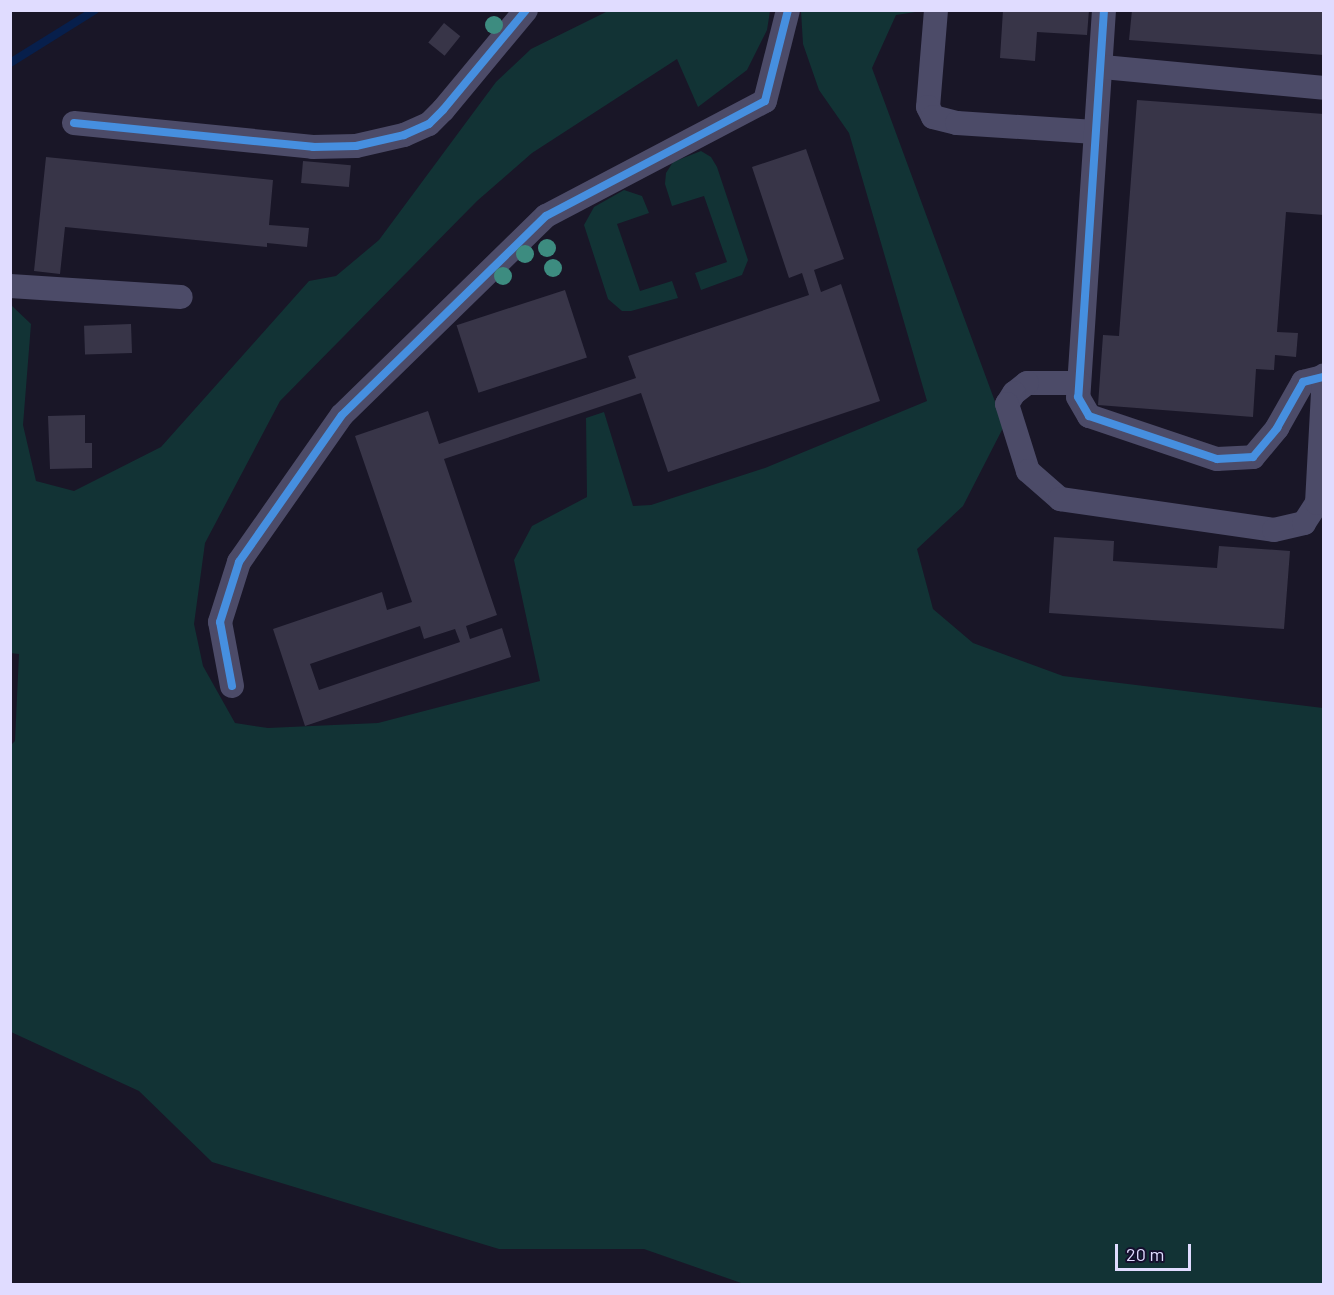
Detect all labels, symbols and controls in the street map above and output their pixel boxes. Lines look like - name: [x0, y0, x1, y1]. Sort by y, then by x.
- scale bar: [1118, 1232, 1194, 1270]
- text: 20 m: [1126, 1243, 1164, 1265]

